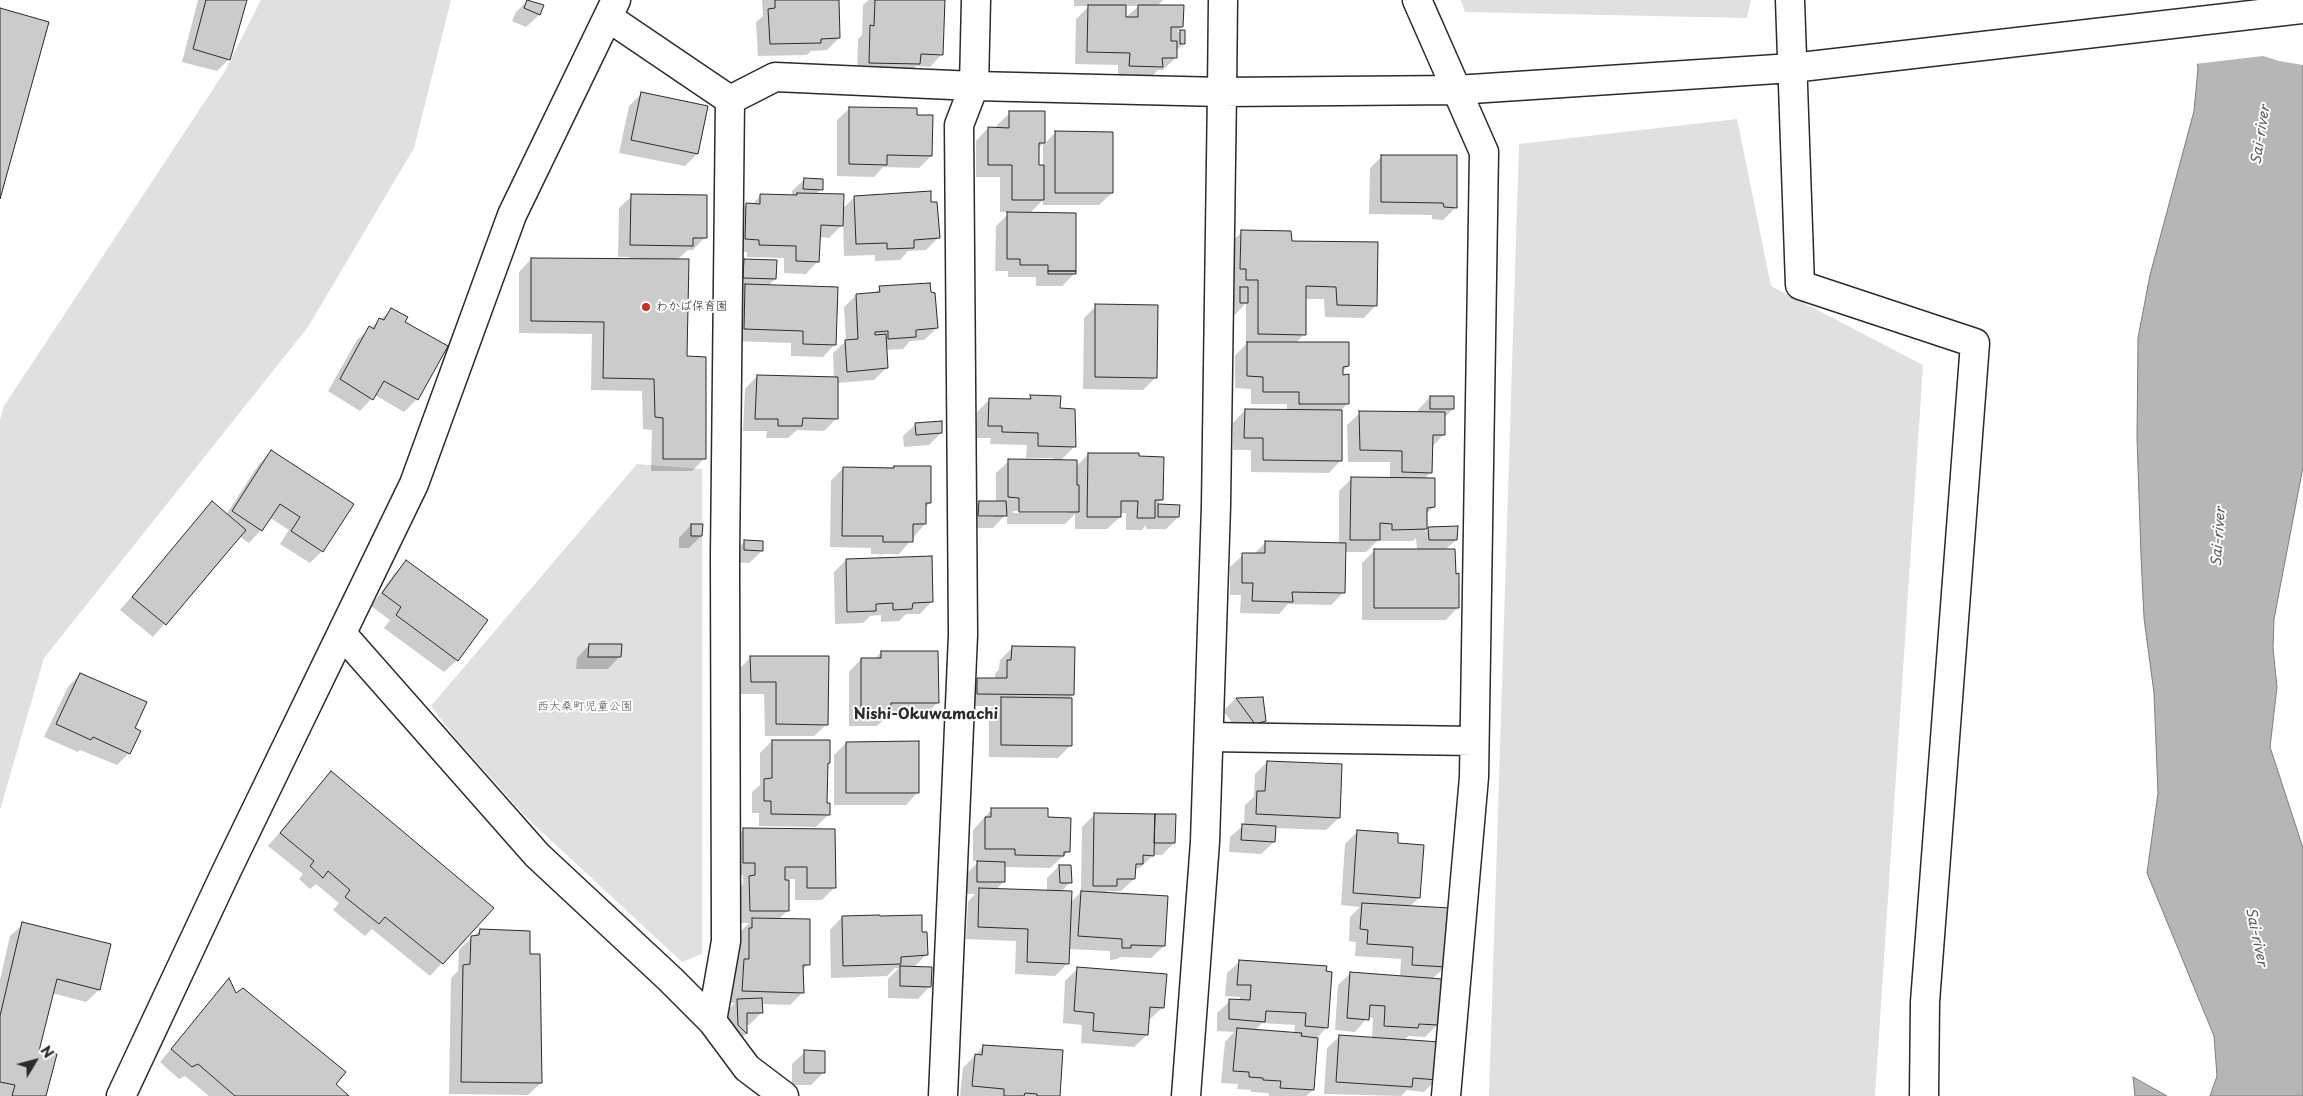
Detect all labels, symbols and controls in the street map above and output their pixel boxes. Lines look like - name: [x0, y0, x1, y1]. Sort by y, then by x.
- water label: Sai-river: [2248, 104, 2274, 166]
- place label: わかば保育園: [656, 300, 728, 314]
- marker: わかば保育園: [640, 301, 652, 313]
- water label: Sai-river: [2209, 507, 2229, 567]
- park label: 西大桑町児童公園: [537, 700, 633, 714]
- district label: Nishi-Okuwamachi: [854, 706, 998, 724]
- water label: Sai-river: [2242, 906, 2270, 968]
- north arrow: [10, 1036, 60, 1086]
- text: N: [36, 1041, 59, 1062]

